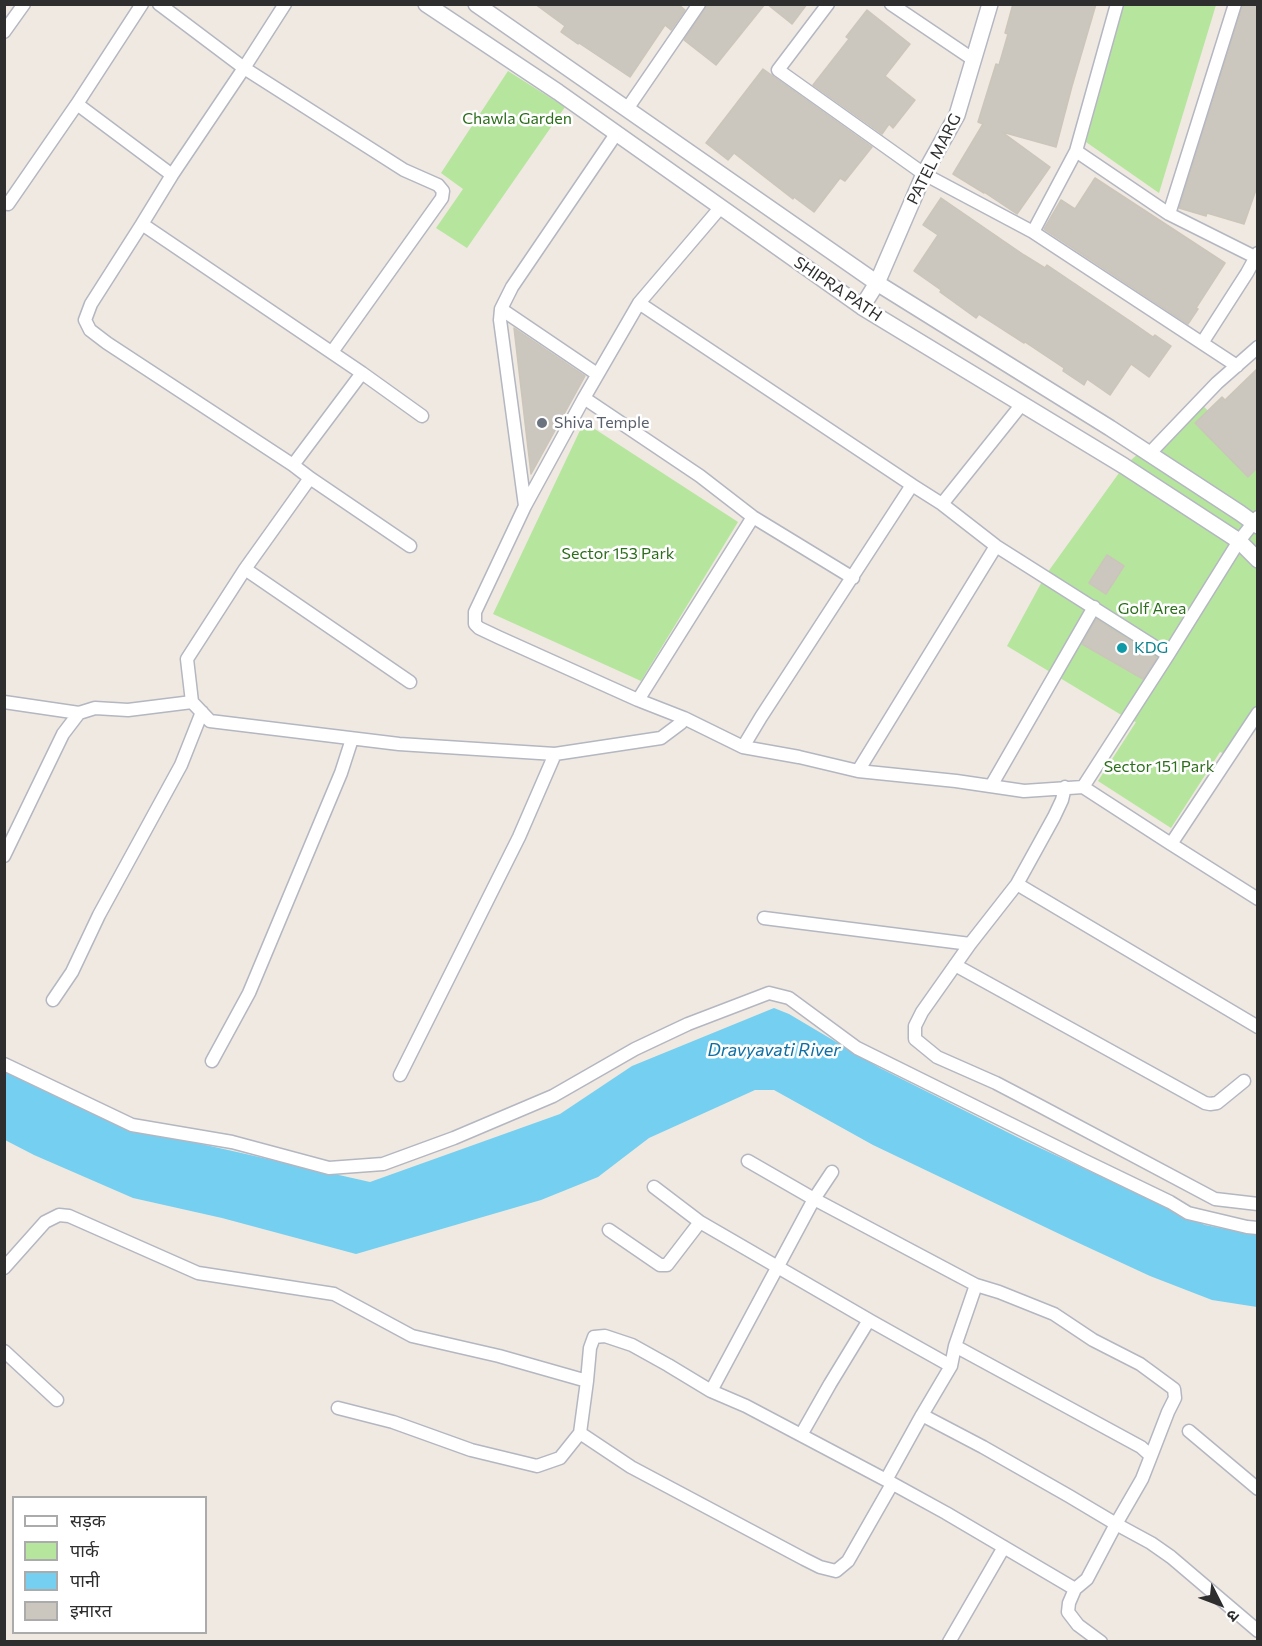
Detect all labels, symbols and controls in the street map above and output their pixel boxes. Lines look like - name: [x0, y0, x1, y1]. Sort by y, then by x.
- park label: Chawla Garden: [462, 109, 572, 129]
- street label: PATEL MARG: [903, 110, 965, 208]
- street label: SHIPRA PATH: [790, 253, 886, 325]
- place label: Shiva Temple: [554, 413, 650, 433]
- marker: Shiva Temple: [535, 416, 549, 430]
- park label: Sector 153 Park: [562, 544, 674, 564]
- park label: Golf Area: [1118, 599, 1186, 619]
- place label: KDG: [1134, 638, 1168, 658]
- marker: KDG: [1115, 641, 1129, 655]
- park label: Sector 151 Park: [1104, 757, 1214, 777]
- water label: Dravyavati River: [707, 1039, 841, 1061]
- legend: [12, 1496, 207, 1634]
- text: सड़क: [70, 1509, 106, 1531]
- text: पार्क: [70, 1539, 99, 1561]
- text: पानी: [70, 1569, 100, 1591]
- north arrow: [1190, 1574, 1250, 1634]
- text: इमारत: [70, 1599, 112, 1621]
- text: उ: [1224, 1607, 1244, 1626]

